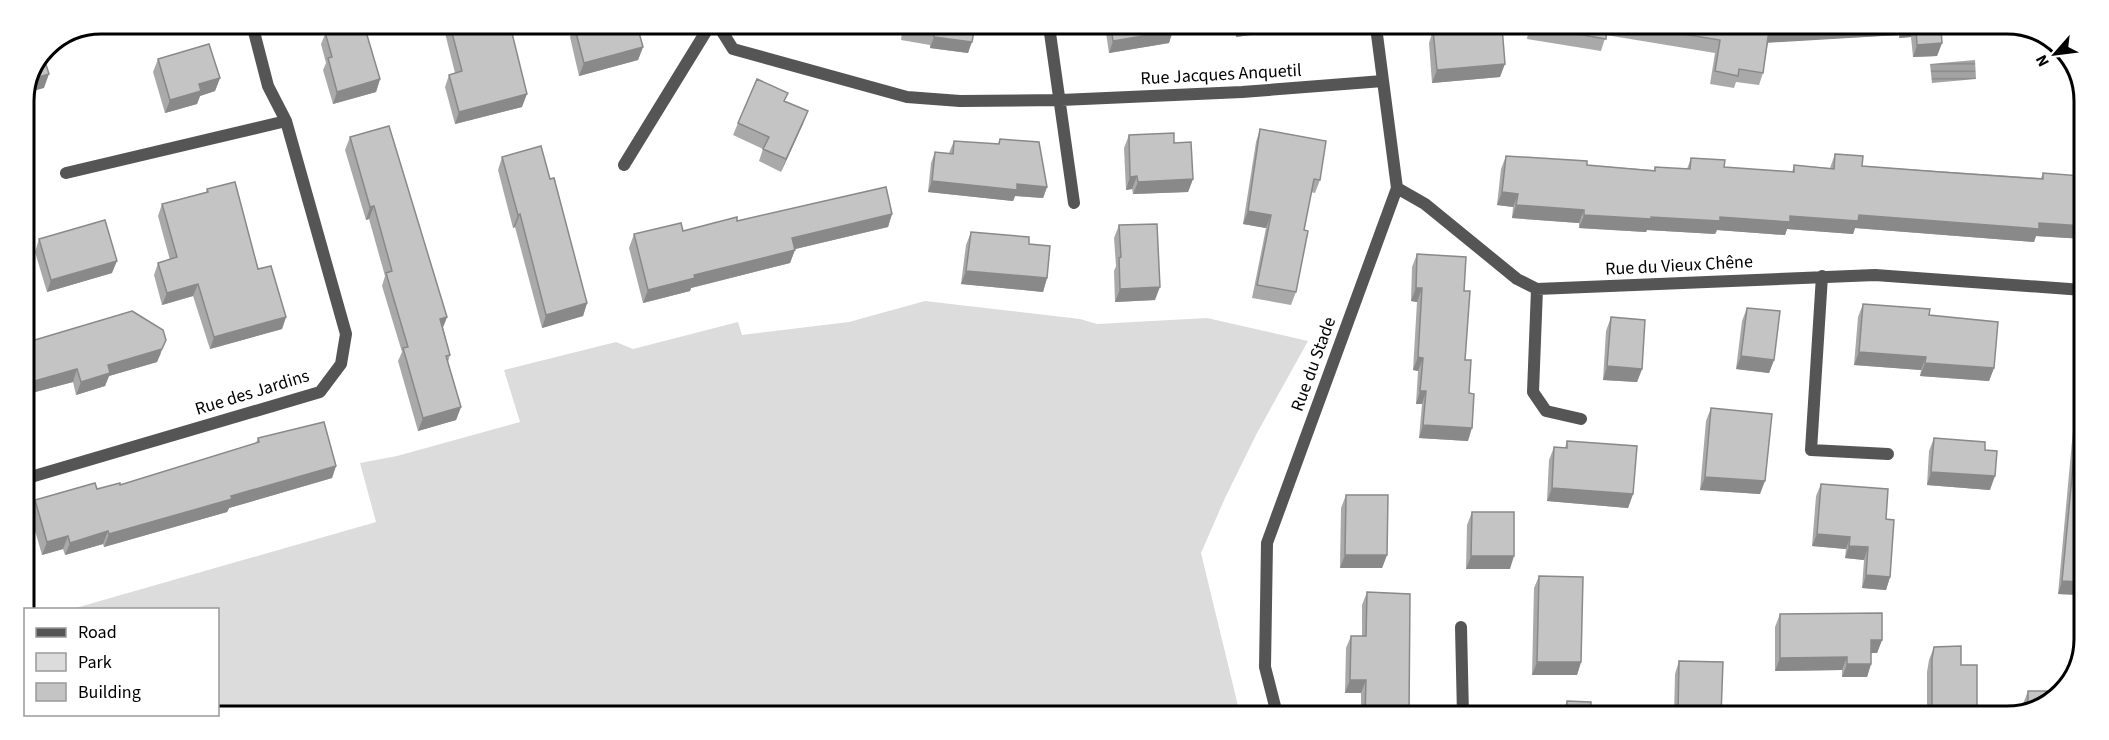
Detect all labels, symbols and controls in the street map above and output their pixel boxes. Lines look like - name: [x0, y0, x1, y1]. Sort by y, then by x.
- north arrow: [2025, 24, 2085, 84]
- text: N: [2030, 51, 2055, 70]
- street label: Rue Jacques Anquetil: [1140, 58, 1302, 91]
- street label: Rue du Vieux Chêne: [1605, 249, 1754, 282]
- street label: Rue du Stade: [1285, 313, 1342, 415]
- street label: Rue des Jardins: [192, 363, 312, 422]
- legend: [24, 608, 219, 716]
- text: Road: [78, 620, 117, 645]
- text: Park: [78, 650, 112, 675]
- text: Building: [78, 680, 141, 705]

